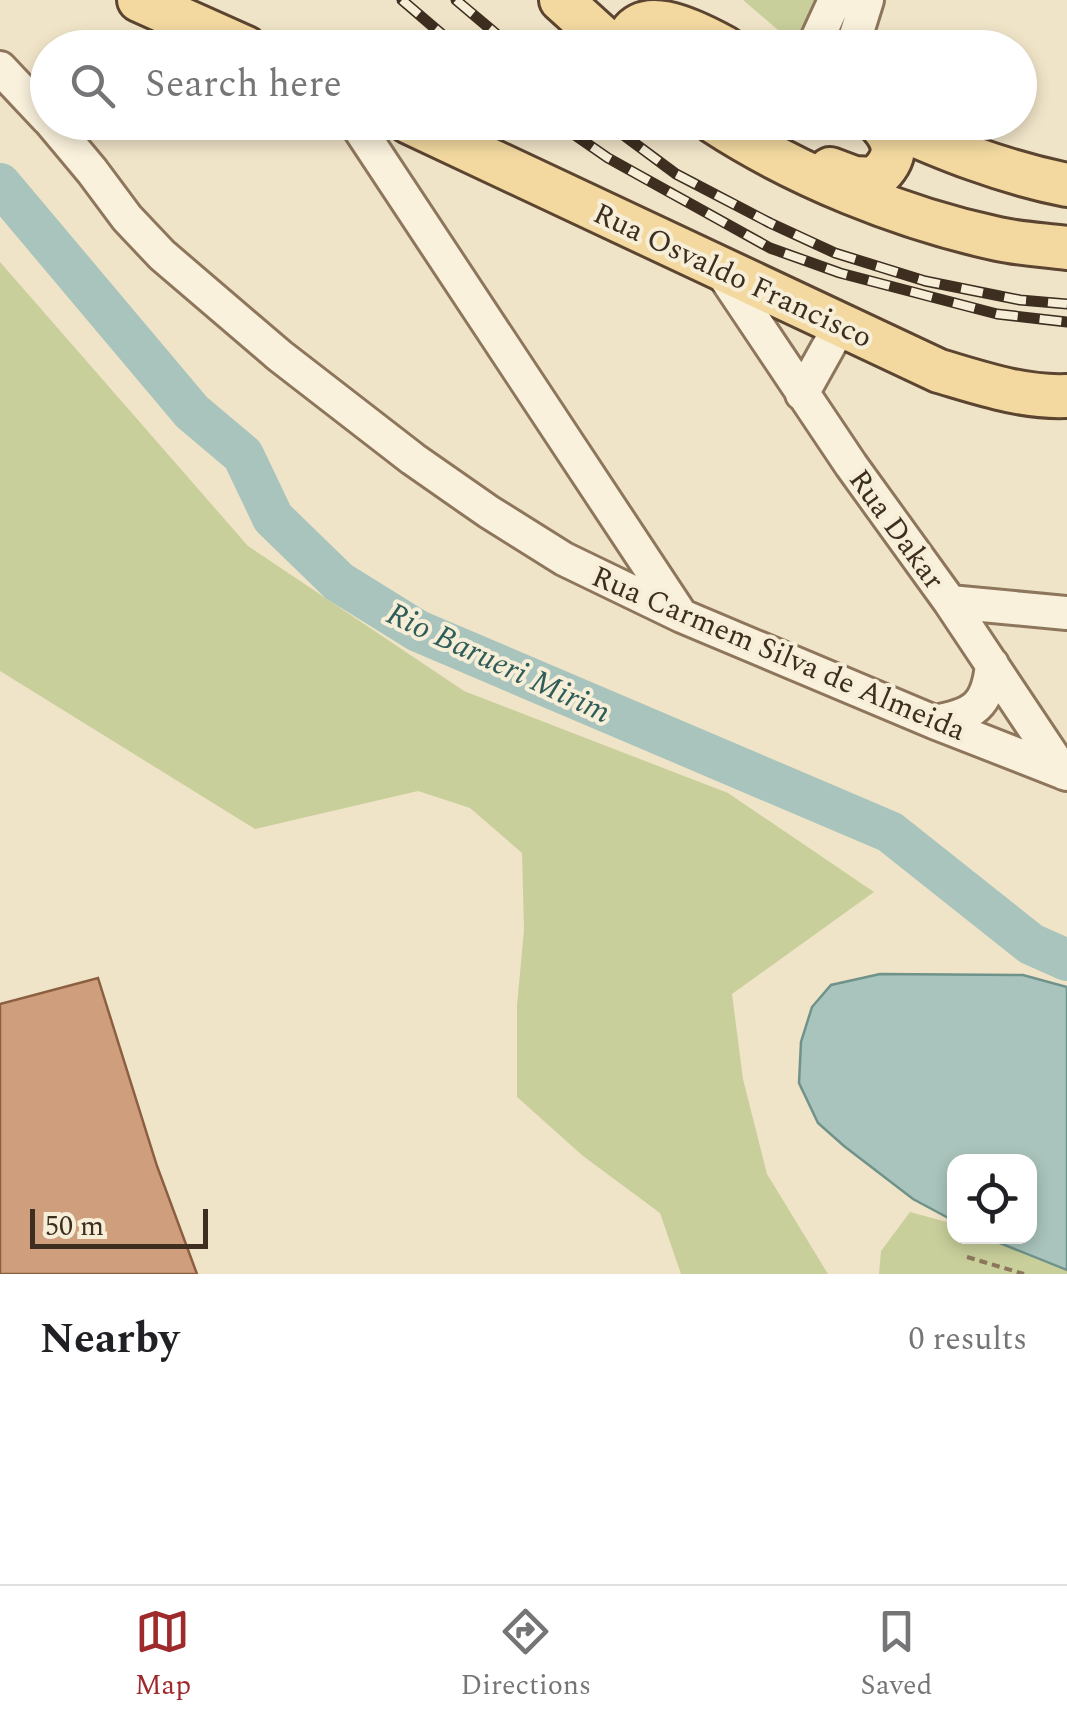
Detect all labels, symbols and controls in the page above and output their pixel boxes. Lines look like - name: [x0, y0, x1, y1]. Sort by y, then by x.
- search box: [30, 30, 1037, 140]
- text: Search here: [145, 56, 342, 114]
- icon: search: [65, 58, 120, 113]
- street label: Rua Osvaldo Francisco: [585, 191, 880, 361]
- street label: Rua Dakar: [837, 460, 956, 600]
- street label: Rua Carmem Silva de Almeida: [584, 554, 973, 754]
- water label: Rio Barueri Mirim: [378, 590, 619, 737]
- map controls: [947, 1154, 1037, 1244]
- button: locate: [947, 1154, 1037, 1244]
- scale bar: [30, 1204, 208, 1248]
- text: 50 m: [45, 1205, 104, 1248]
- text: Nearby: [40, 1308, 179, 1371]
- text: 0 results: [908, 1315, 1027, 1364]
- tab: Map: [135, 1604, 191, 1707]
- tab: Directions: [460, 1604, 591, 1707]
- tab: Saved: [861, 1604, 932, 1707]

